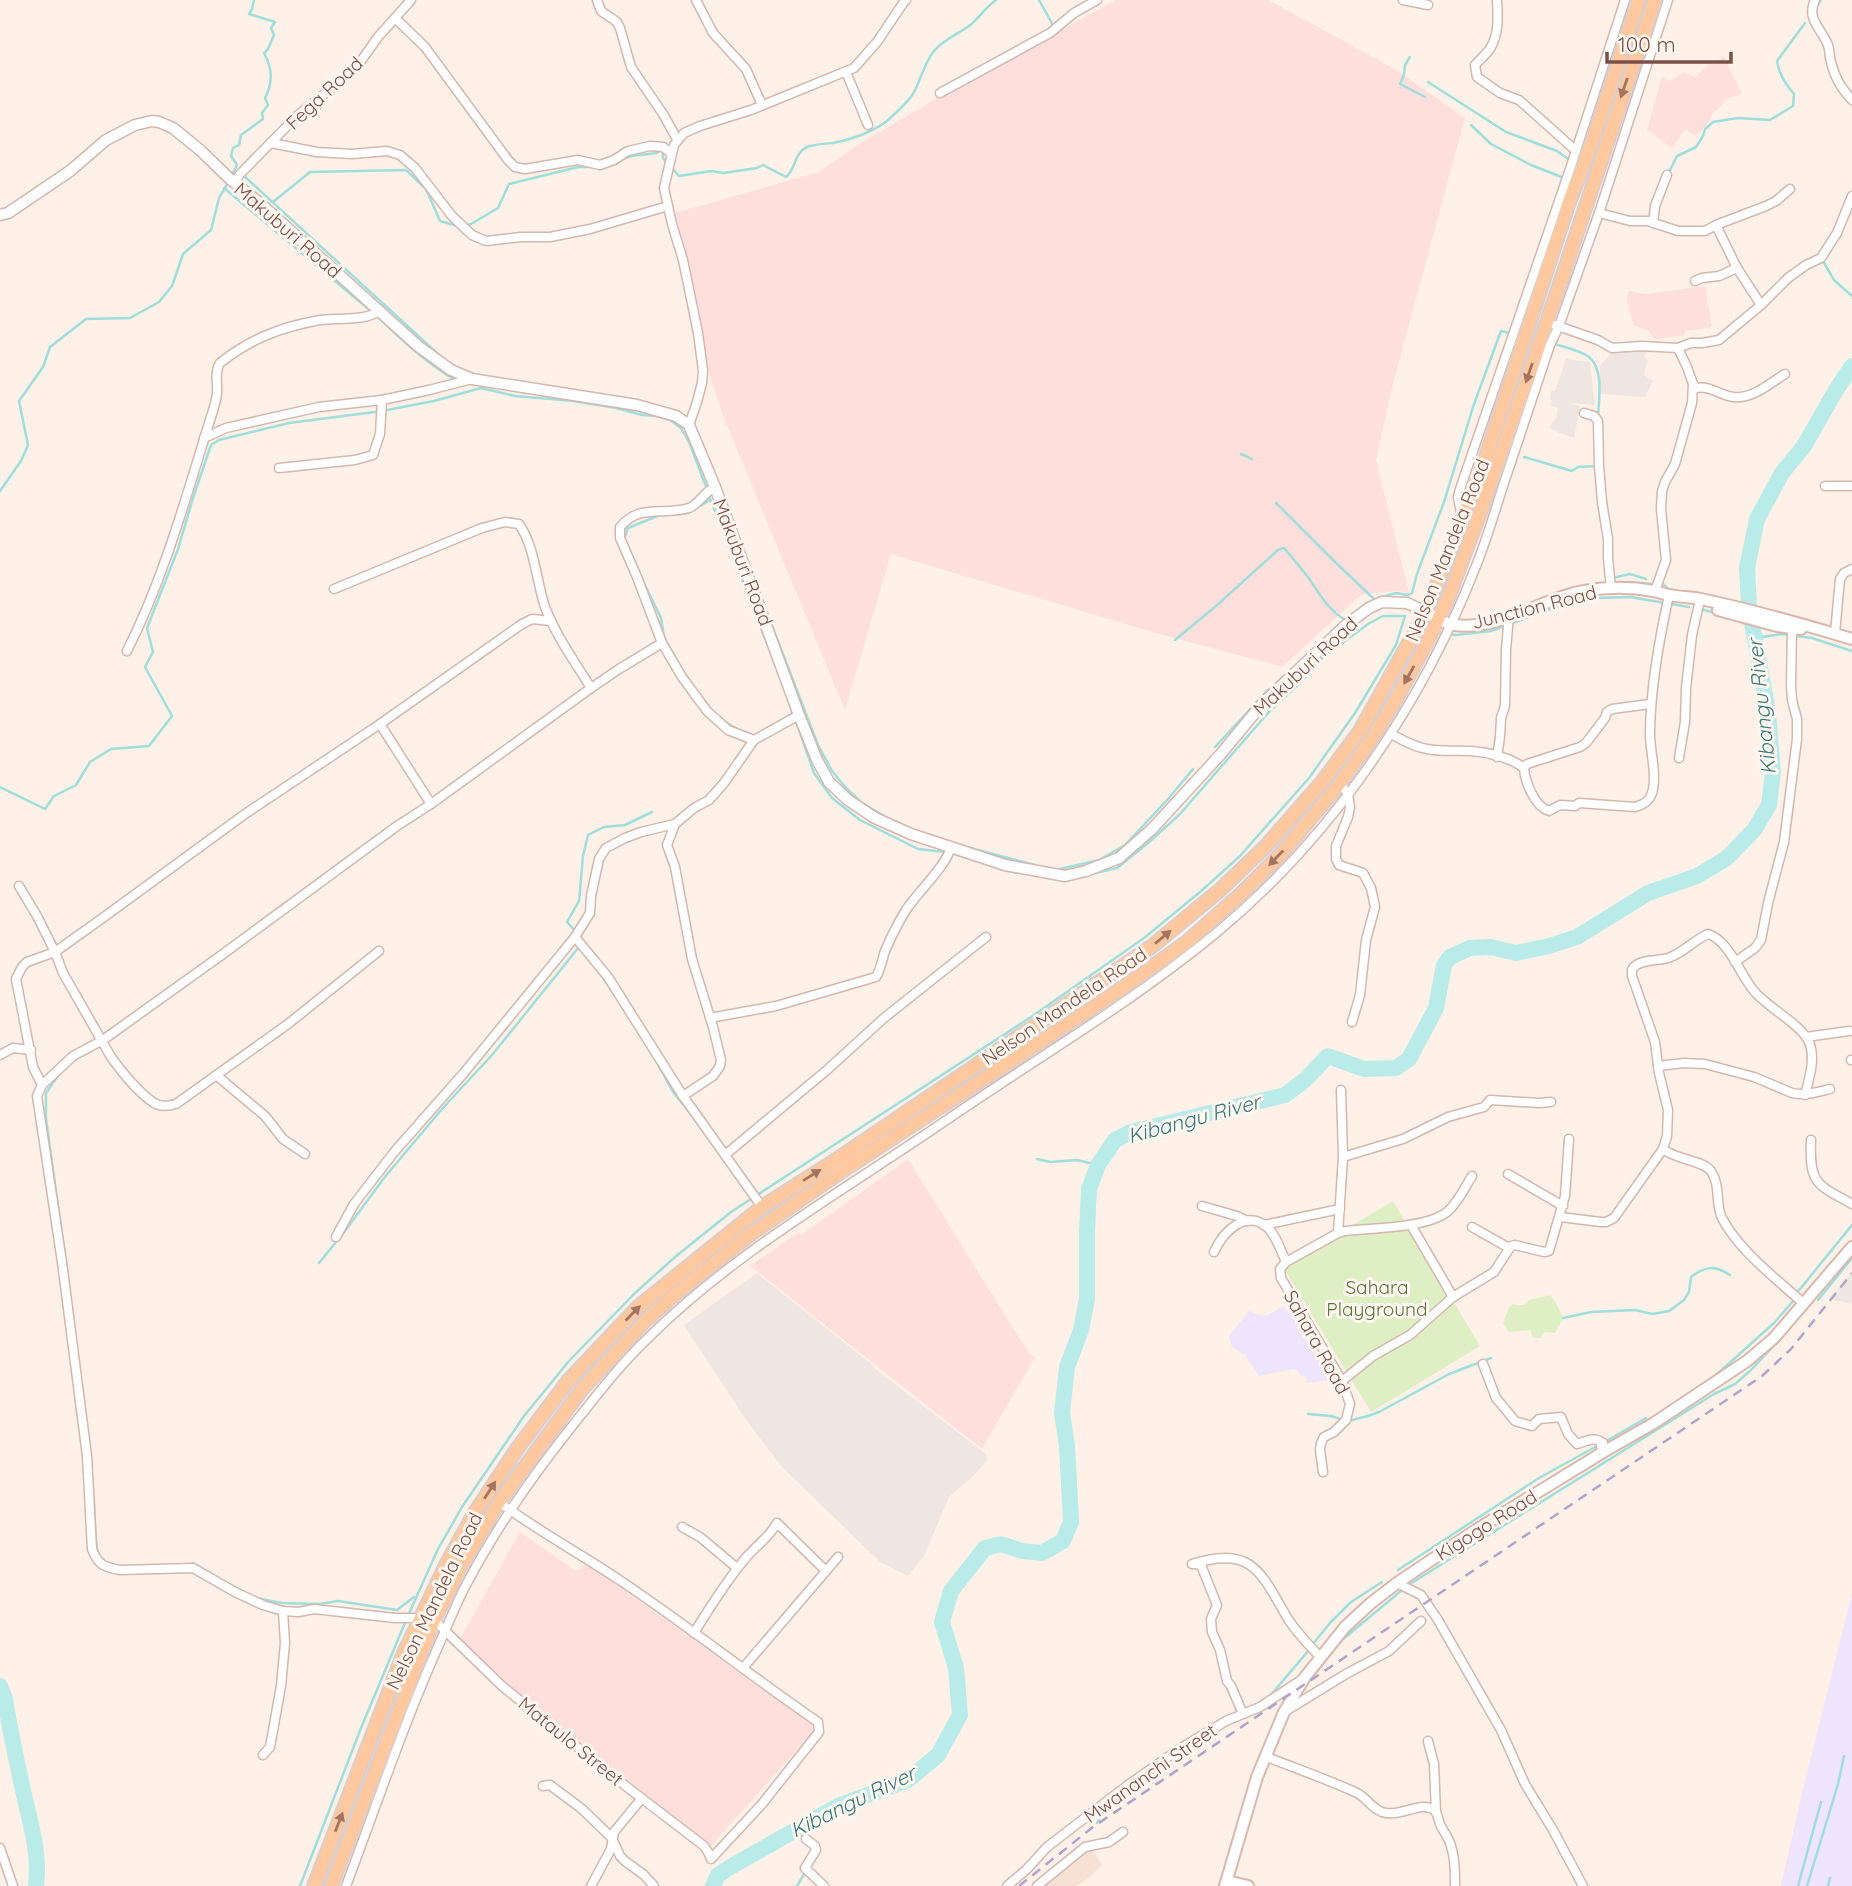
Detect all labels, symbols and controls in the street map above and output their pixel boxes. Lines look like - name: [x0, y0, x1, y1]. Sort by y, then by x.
- scale bar: [1607, 21, 1731, 65]
- text: 100 m: [1618, 31, 1676, 57]
- street label: Fega Road: [280, 51, 368, 135]
- one-way arrow: [1618, 77, 1629, 98]
- street label: Makuburi Road: [230, 177, 346, 283]
- one-way arrow: [1523, 363, 1534, 384]
- street label: Nelson Mandela Road: [1400, 455, 1494, 645]
- street label: Makuburi Road: [708, 495, 778, 629]
- street label: Junction Road: [1469, 580, 1599, 634]
- street label: Makuburi Road: [1248, 611, 1362, 721]
- water label: Kibangu River: [1741, 635, 1781, 776]
- one-way arrow: [1403, 665, 1415, 685]
- one-way arrow: [1267, 850, 1284, 867]
- one-way arrow: [1154, 930, 1171, 945]
- street label: Nelson Mandela Road: [977, 942, 1151, 1070]
- water label: Kibangu River: [1124, 1087, 1266, 1148]
- one-way arrow: [803, 1168, 822, 1181]
- park label: Sahara Playground: [1326, 1275, 1428, 1321]
- street label: Sahara Road: [1279, 1286, 1355, 1398]
- one-way arrow: [624, 1305, 641, 1322]
- one-way arrow: [483, 1480, 496, 1499]
- street label: Kigogo Road: [1431, 1484, 1541, 1566]
- street label: Nelson Mandela Road: [381, 1508, 487, 1694]
- street label: Mataulo Street: [513, 1691, 629, 1791]
- street label: Mwananchi Street: [1079, 1718, 1221, 1828]
- water label: Kibangu River: [786, 1758, 922, 1843]
- one-way arrow: [333, 1812, 344, 1833]

